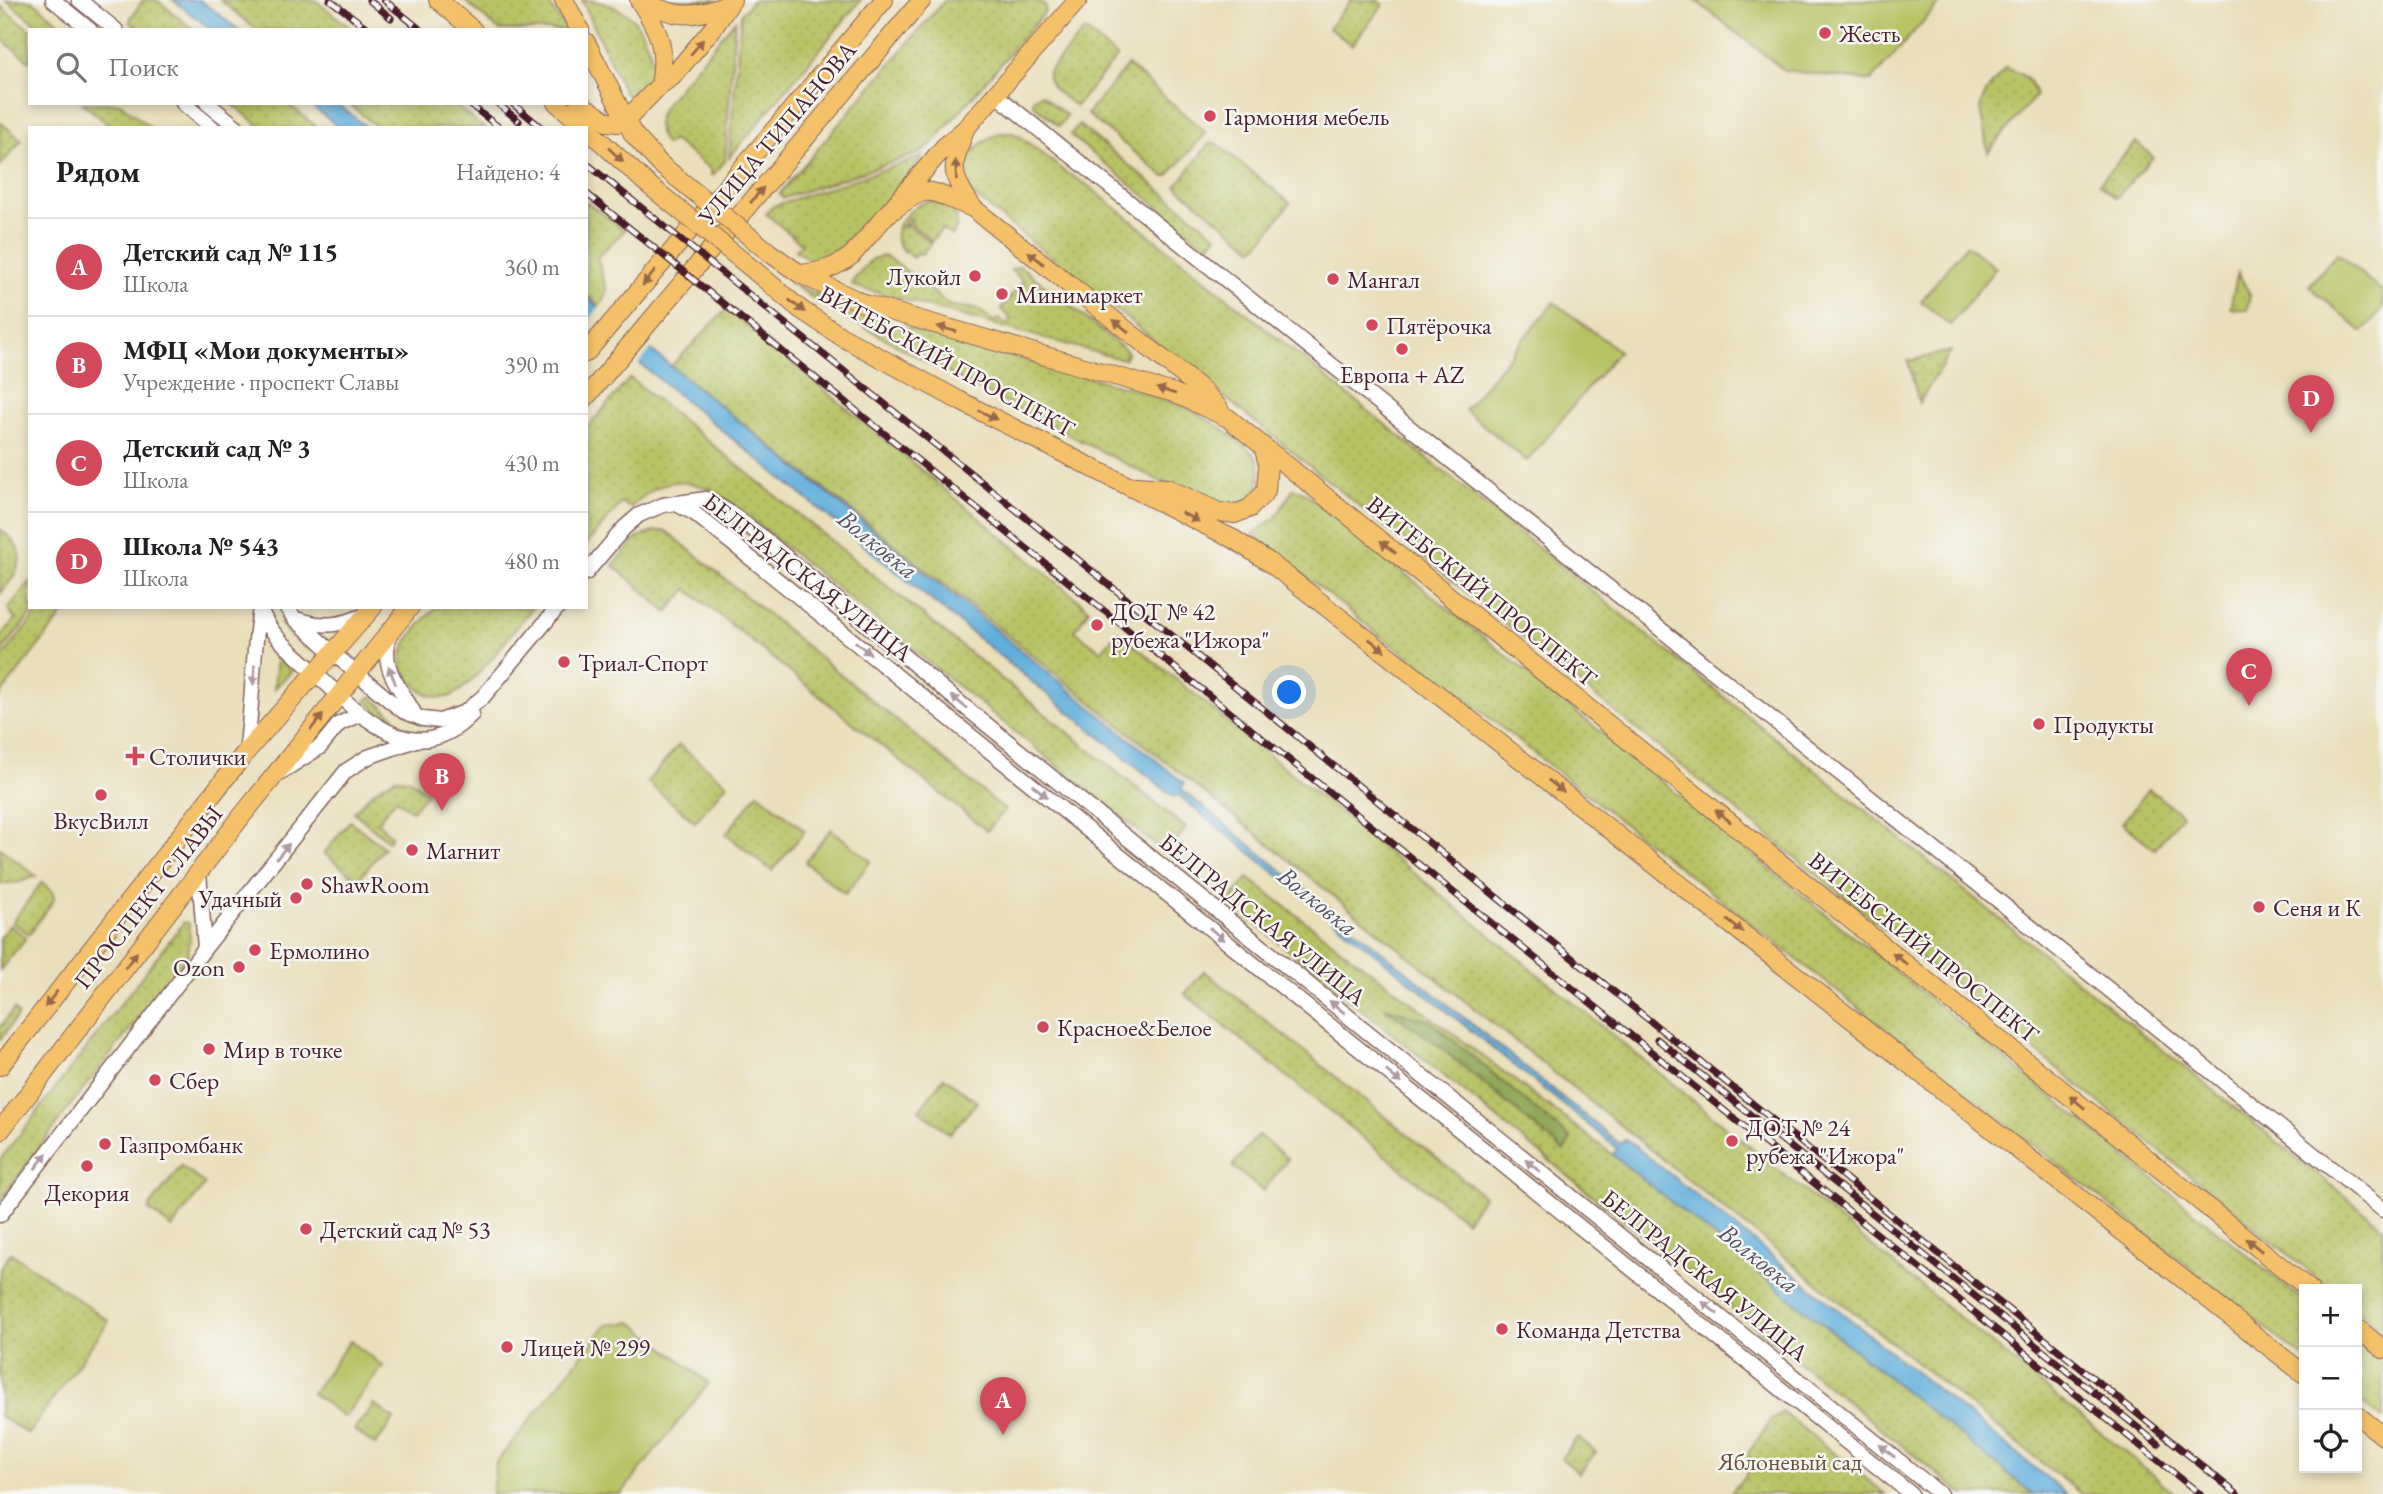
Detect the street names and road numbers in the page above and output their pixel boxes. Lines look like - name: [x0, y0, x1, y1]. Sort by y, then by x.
- street label: УЛИЦА ТИПАНОВА: [690, 35, 863, 232]
- street label: ВИТЕБСКИЙ ПРОСПЕКТ: [814, 278, 1081, 445]
- street label: БЕЛГРАДСКАЯ УЛИЦА: [697, 486, 919, 669]
- street label: ВИТЕБСКИЙ ПРОСПЕКТ: [1361, 489, 1604, 694]
- street label: ПРОСПЕКТ СЛАВЫ: [67, 799, 229, 995]
- street label: БЕЛГРАДСКАЯ УЛИЦА: [1153, 826, 1373, 1012]
- street label: ВИТЕБСКИЙ ПРОСПЕКТ: [1803, 845, 2046, 1050]
- street label: БЕЛГРАДСКАЯ УЛИЦА: [1595, 1182, 1815, 1368]

